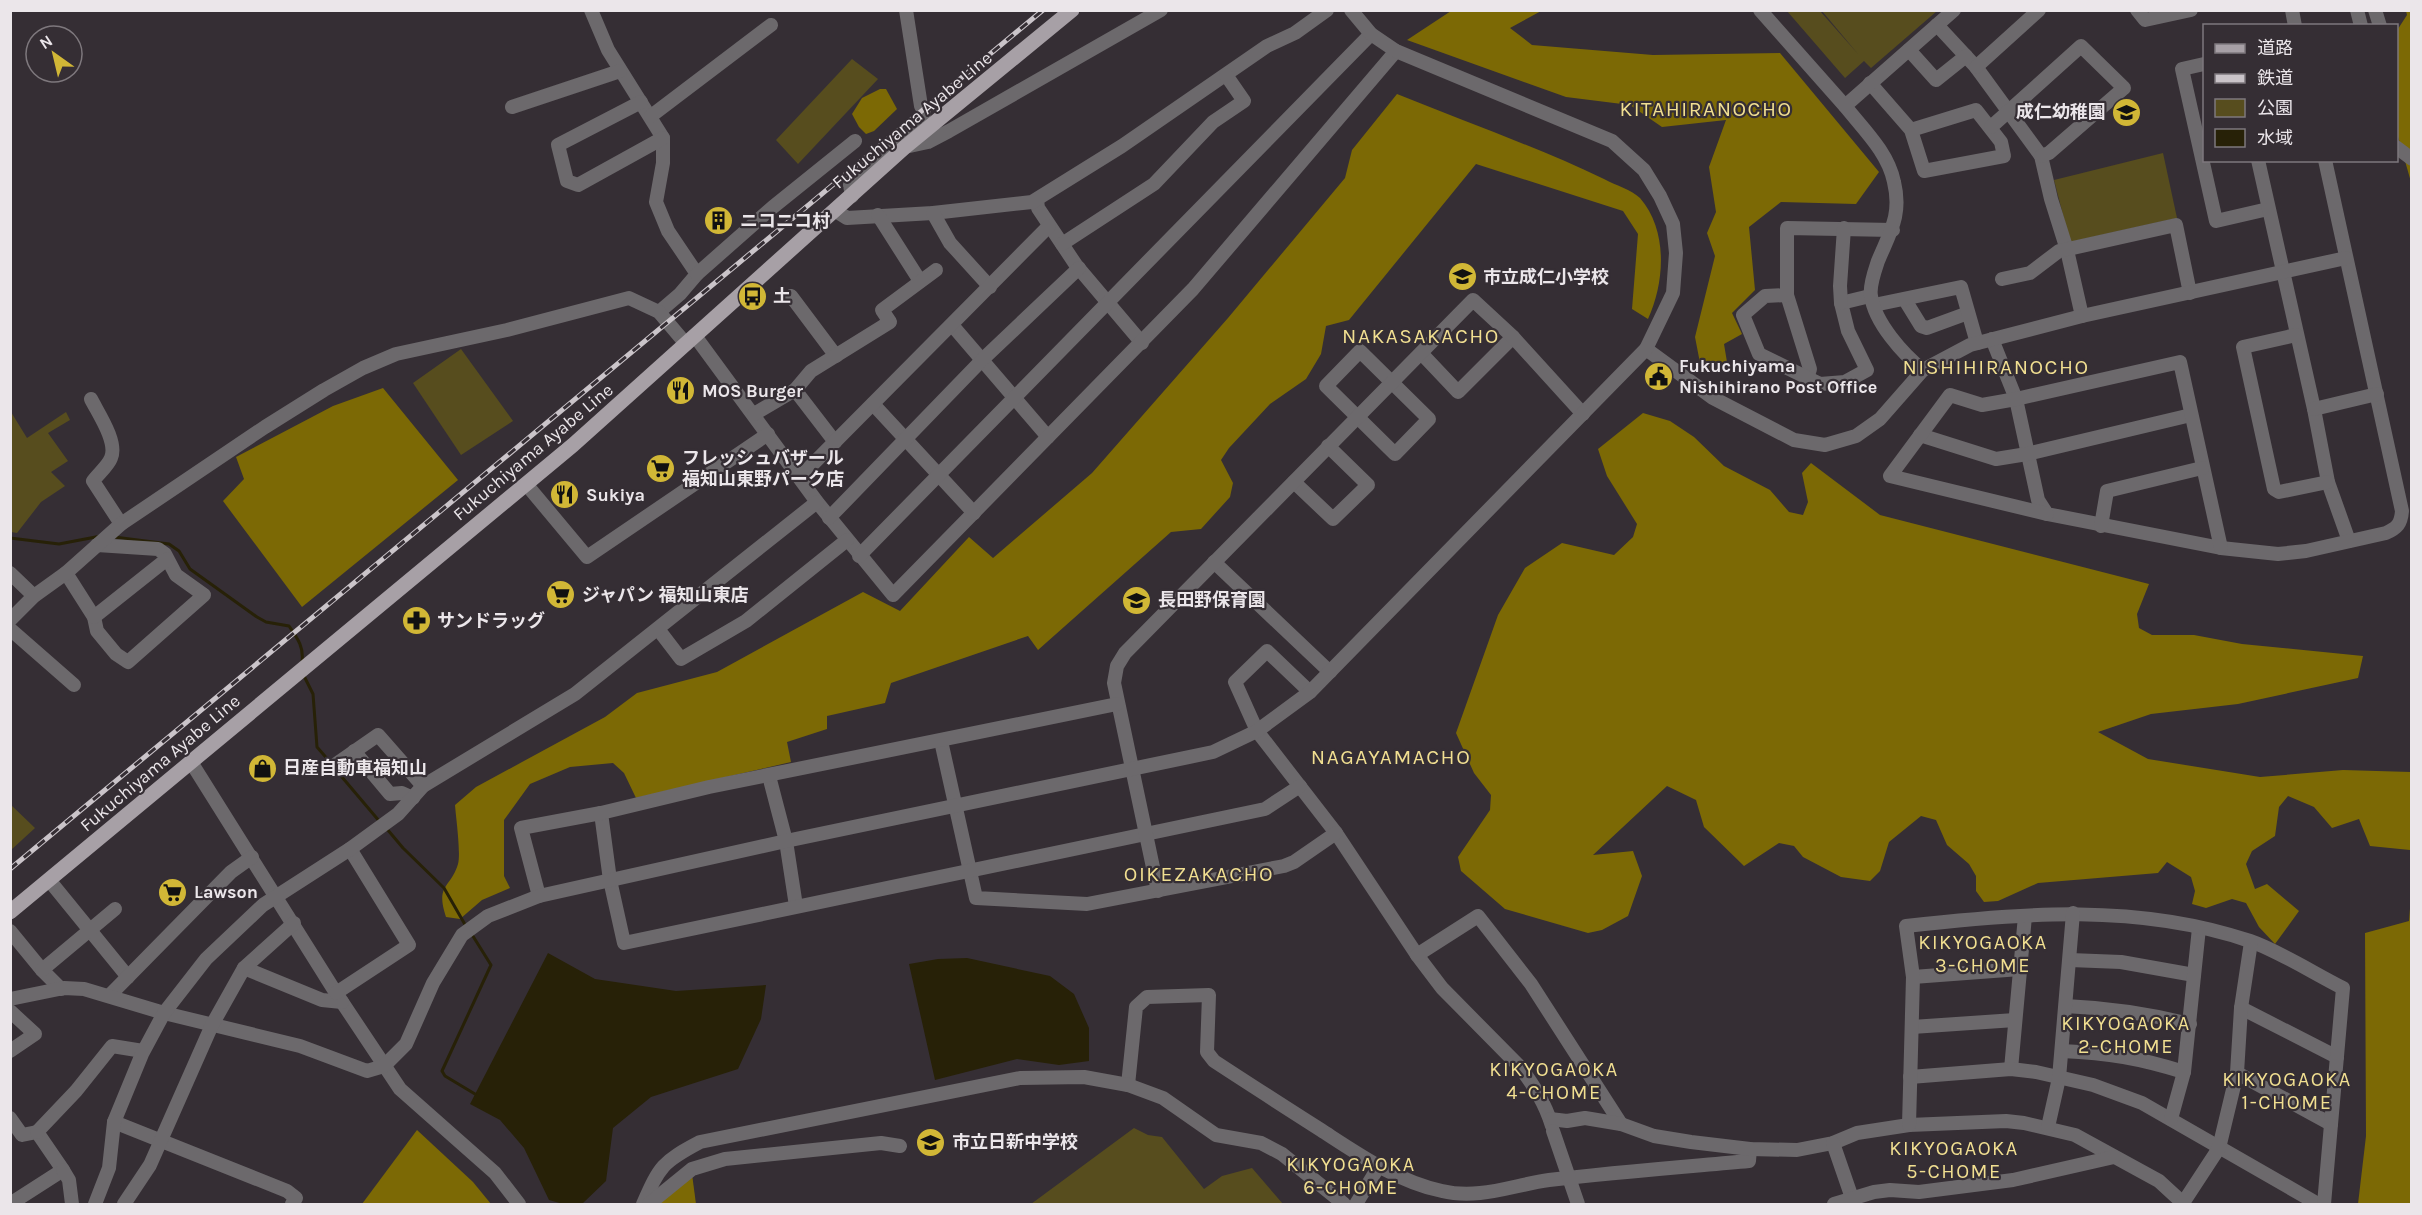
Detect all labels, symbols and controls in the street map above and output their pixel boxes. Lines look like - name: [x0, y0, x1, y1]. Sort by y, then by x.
- north arrow: [24, 24, 84, 84]
- legend: [2203, 24, 2398, 162]
- text: N: [36, 31, 56, 53]
- text: 道路: [2257, 37, 2293, 59]
- street label: Fukuchiyama Ayabe Line: [828, 47, 996, 193]
- text: 鉄道: [2257, 67, 2293, 89]
- school or university icon: 成仁幼稚園: [2111, 96, 2143, 128]
- district label: KITAHIRANOCHO: [1619, 97, 1793, 121]
- text: 公園: [2257, 97, 2293, 119]
- place label: 成仁幼稚園: [2016, 101, 2106, 123]
- text: 水域: [2257, 127, 2293, 149]
- building icon: ニコニコ村: [703, 205, 735, 237]
- place label: ニコニコ村: [740, 210, 830, 232]
- school or university icon: 市立成仁小学校: [1446, 261, 1478, 293]
- place label: 市立成仁小学校: [1483, 266, 1609, 288]
- bus stop icon: 土: [736, 280, 768, 312]
- place label: 土: [773, 285, 791, 307]
- district label: NAKASAKACHO: [1342, 324, 1500, 348]
- place label: Fukuchiyama Nishihirano Post Office: [1679, 355, 1877, 398]
- district label: NISHIHIRANOCHO: [1902, 355, 2090, 379]
- public building icon: Fukuchiyama Nishihirano Post Office: [1642, 360, 1674, 392]
- restaurant icon: MOS Burger: [665, 375, 697, 407]
- street label: Fukuchiyama Ayabe Line: [449, 379, 617, 525]
- place label: MOS Burger: [702, 380, 803, 402]
- place label: フレッシュバザール 福知山東野パーク店: [682, 447, 844, 490]
- supermarket icon: フレッシュバザール 福知山東野パーク店: [645, 452, 677, 484]
- restaurant icon: Sukiya: [549, 479, 581, 511]
- place label: Sukiya: [586, 484, 645, 506]
- supermarket icon: ジャパン 福知山東店: [545, 579, 577, 611]
- place label: ジャパン 福知山東店: [582, 584, 749, 606]
- school or university icon: 長田野保育園: [1121, 584, 1153, 616]
- place label: 長田野保育園: [1158, 589, 1266, 611]
- pharmacy icon: サンドラッグ: [400, 605, 432, 637]
- place label: サンドラッグ: [437, 610, 545, 632]
- street label: Fukuchiyama Ayabe Line: [76, 690, 244, 836]
- district label: NAGAYAMACHO: [1311, 745, 1471, 769]
- shop icon: 日産自動車福知山: [246, 752, 278, 784]
- place label: 日産自動車福知山: [283, 757, 427, 779]
- district label: OIKEZAKACHO: [1124, 862, 1274, 886]
- supermarket icon: Lawson: [157, 876, 189, 908]
- place label: Lawson: [194, 881, 258, 903]
- district label: KIKYOGAOKA 3-CHOME: [1918, 931, 2048, 977]
- district label: KIKYOGAOKA 2-CHOME: [2061, 1012, 2191, 1058]
- district label: KIKYOGAOKA 4-CHOME: [1489, 1058, 1619, 1104]
- district label: KIKYOGAOKA 1-CHOME: [2222, 1068, 2352, 1114]
- school or university icon: 市立日新中学校: [915, 1126, 947, 1158]
- place label: 市立日新中学校: [952, 1131, 1078, 1153]
- district label: KIKYOGAOKA 5-CHOME: [1889, 1137, 2019, 1183]
- district label: KIKYOGAOKA 6-CHOME: [1286, 1153, 1416, 1199]

